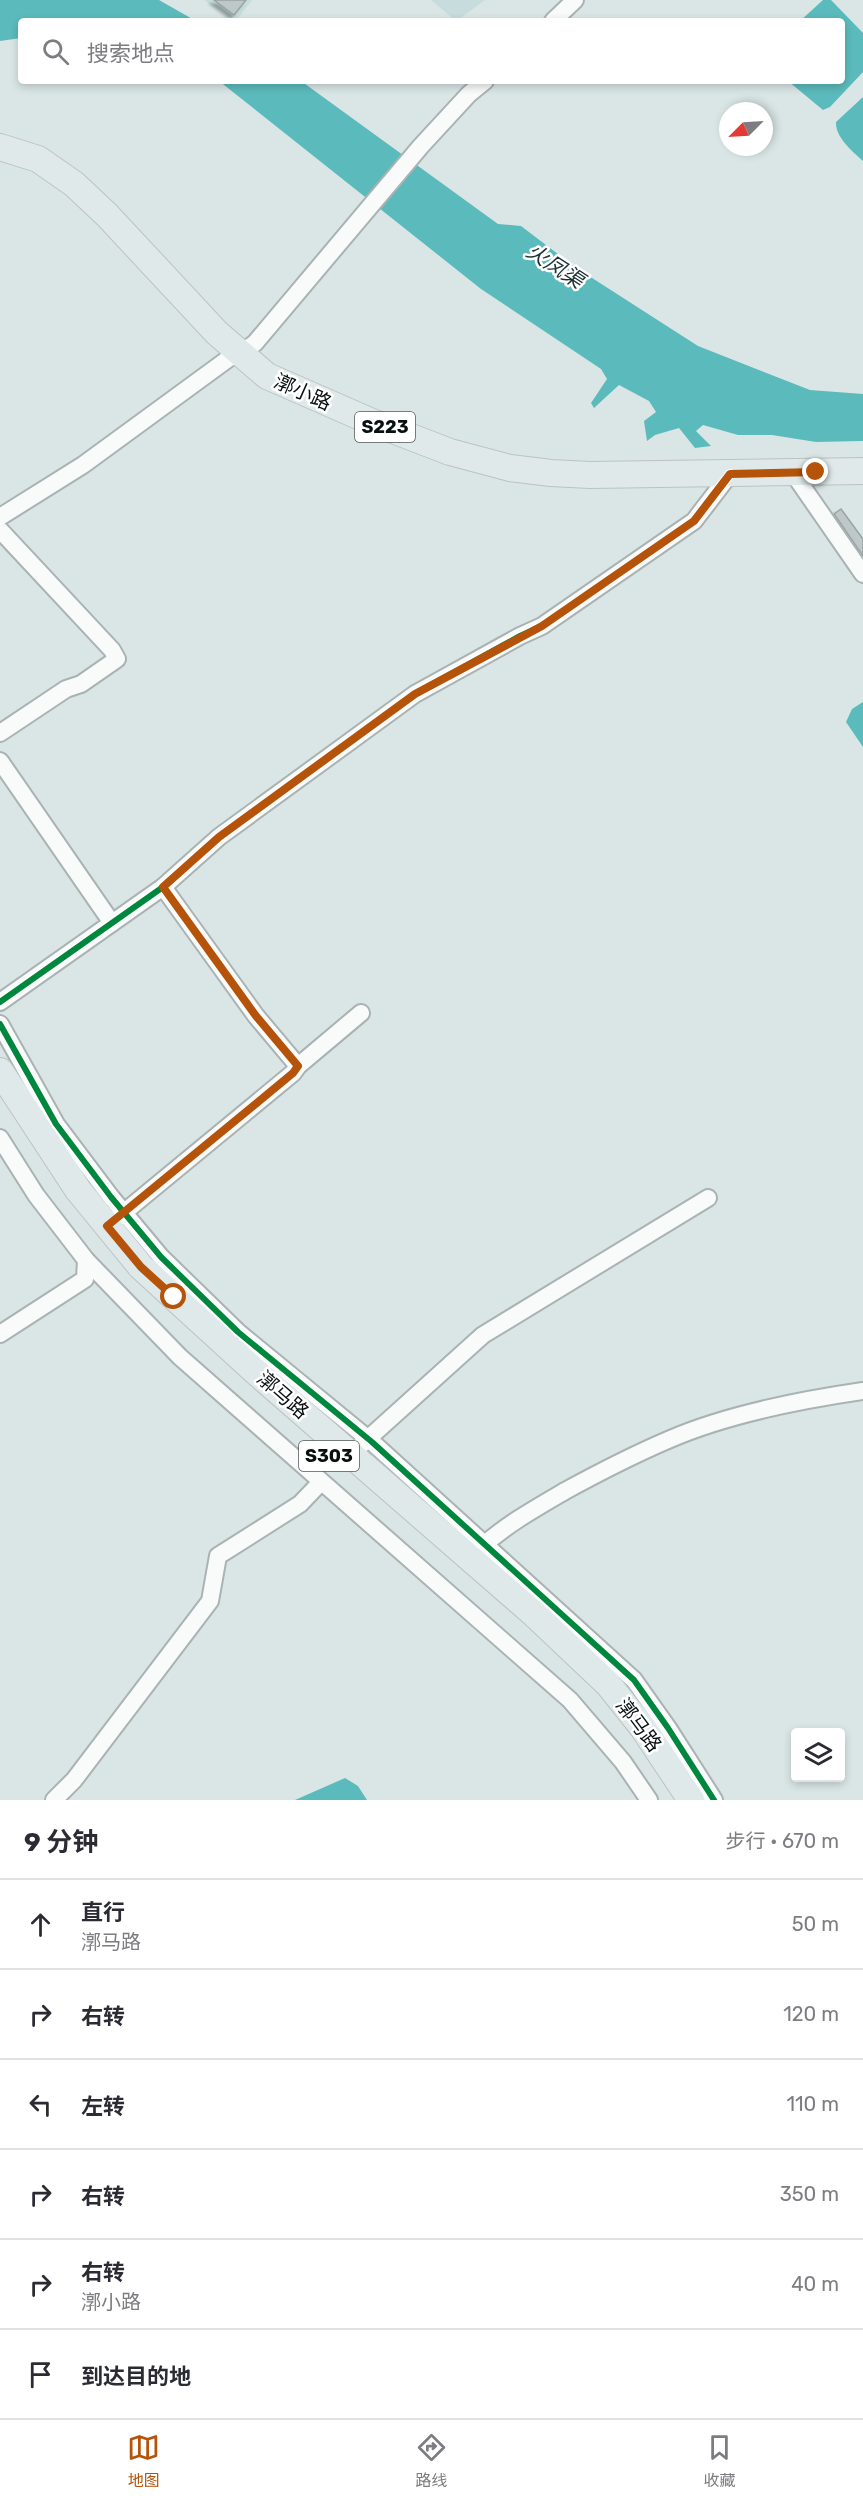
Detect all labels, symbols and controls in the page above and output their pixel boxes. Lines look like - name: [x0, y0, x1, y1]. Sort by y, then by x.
- search box: [18, 18, 845, 84]
- icon: search: [39, 35, 72, 68]
- text: 搜索地点: [87, 40, 175, 67]
- north arrow: [719, 102, 773, 156]
- water label: 火凤渠: [522, 238, 591, 295]
- street label: 漷小路: [271, 369, 335, 415]
- road number: S223: [355, 412, 415, 442]
- route end: [802, 458, 828, 484]
- route start: [160, 1283, 186, 1309]
- street label: 漷马路: [252, 1366, 314, 1424]
- road number: S303: [299, 1441, 359, 1471]
- street label: 漷马路: [611, 1694, 667, 1756]
- map controls: [791, 1728, 845, 1782]
- button: layers: [791, 1728, 845, 1782]
- text: 9 分钟: [24, 1827, 98, 1858]
- text: 步行 · 670 m: [726, 1829, 839, 1853]
- text: 直行: [81, 1899, 125, 1926]
- icon: ahead: [24, 1908, 57, 1941]
- text: 50 m: [792, 1912, 839, 1936]
- text: 漷马路: [81, 1930, 141, 1954]
- icon: right: [24, 1998, 57, 2031]
- text: 120 m: [783, 2002, 839, 2026]
- text: 右转: [81, 2003, 125, 2030]
- icon: left: [24, 2088, 57, 2121]
- text: 110 m: [787, 2092, 839, 2116]
- text: 左转: [81, 2093, 125, 2120]
- icon: right: [24, 2178, 57, 2211]
- text: 350 m: [780, 2182, 839, 2206]
- text: 右转: [81, 2183, 125, 2210]
- text: 右转: [81, 2259, 125, 2286]
- icon: right: [24, 2268, 57, 2301]
- text: 40 m: [791, 2272, 839, 2296]
- text: 漷小路: [81, 2290, 141, 2314]
- icon: arrive: [24, 2358, 57, 2391]
- text: 到达目的地: [81, 2363, 191, 2390]
- tab: 地图: [127, 2431, 160, 2491]
- tab: 路线: [415, 2431, 448, 2491]
- tab: 收藏: [703, 2431, 736, 2491]

